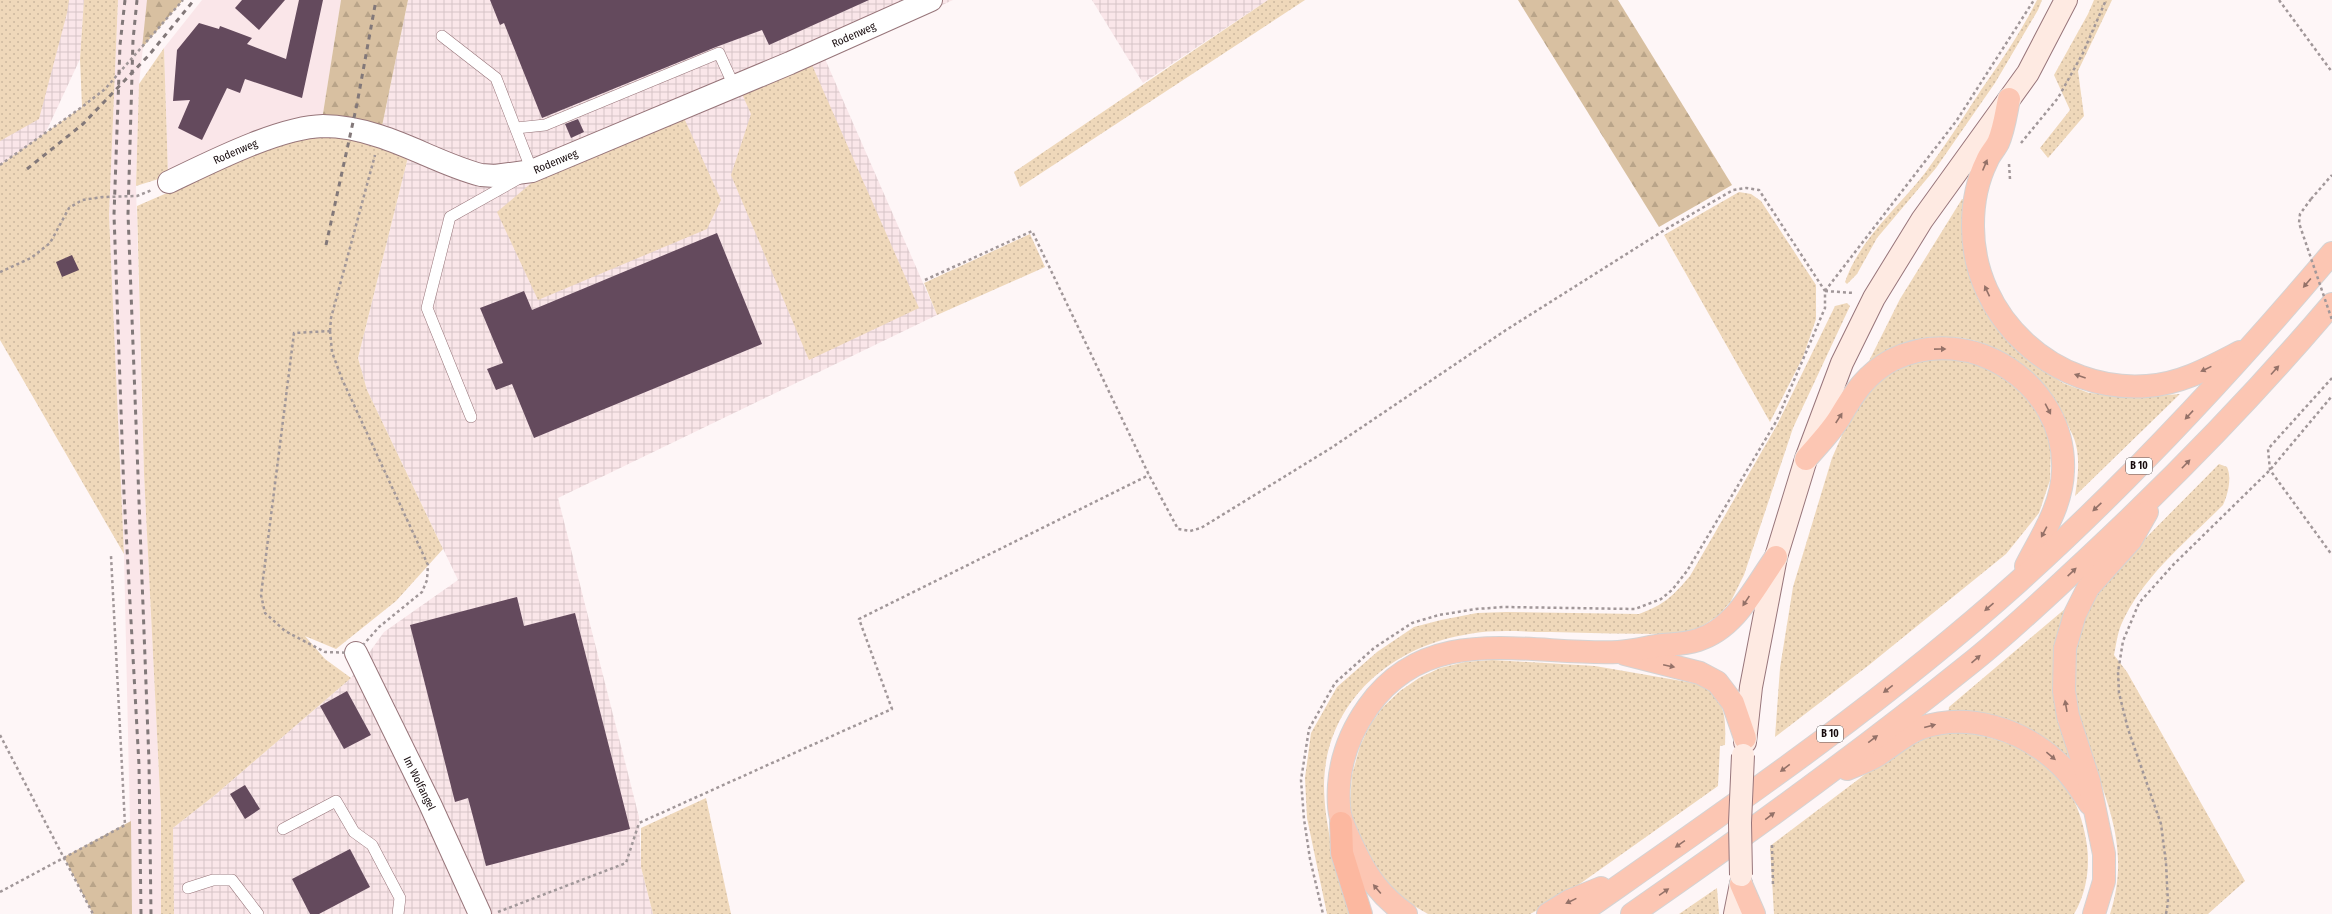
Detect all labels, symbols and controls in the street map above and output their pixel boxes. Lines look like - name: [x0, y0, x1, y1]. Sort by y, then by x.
- street label: Rodenweg: [830, 19, 878, 50]
- street label: Rodenweg: [211, 136, 260, 167]
- street label: Rodenweg: [531, 146, 580, 176]
- one-way arrow: [1982, 160, 1988, 171]
- one-way arrow: [2302, 277, 2311, 288]
- one-way arrow: [1984, 286, 1990, 297]
- one-way arrow: [1934, 346, 1947, 352]
- one-way arrow: [2271, 365, 2280, 375]
- one-way arrow: [2201, 366, 2212, 372]
- one-way arrow: [2074, 373, 2086, 379]
- one-way arrow: [2045, 403, 2051, 415]
- one-way arrow: [2184, 410, 2194, 420]
- one-way arrow: [1835, 412, 1842, 424]
- road number: B 10: [2126, 458, 2152, 474]
- one-way arrow: [2181, 459, 2190, 469]
- one-way arrow: [2093, 502, 2102, 511]
- one-way arrow: [2040, 527, 2047, 538]
- one-way arrow: [2067, 568, 2077, 577]
- one-way arrow: [1742, 595, 1750, 606]
- one-way arrow: [1984, 602, 1994, 611]
- one-way arrow: [1970, 655, 1981, 664]
- one-way arrow: [1663, 664, 1675, 670]
- one-way arrow: [1883, 684, 1894, 693]
- one-way arrow: [2063, 699, 2069, 712]
- one-way arrow: [1924, 723, 1936, 729]
- road number: B 10: [1817, 726, 1843, 742]
- one-way arrow: [1867, 734, 1878, 743]
- one-way arrow: [2046, 752, 2056, 761]
- street label: Im Wolfangel: [401, 754, 438, 812]
- one-way arrow: [1780, 764, 1791, 772]
- one-way arrow: [1765, 812, 1776, 821]
- one-way arrow: [1674, 840, 1685, 848]
- one-way arrow: [1372, 883, 1381, 894]
- one-way arrow: [1659, 888, 1670, 896]
- one-way arrow: [1566, 898, 1577, 904]

